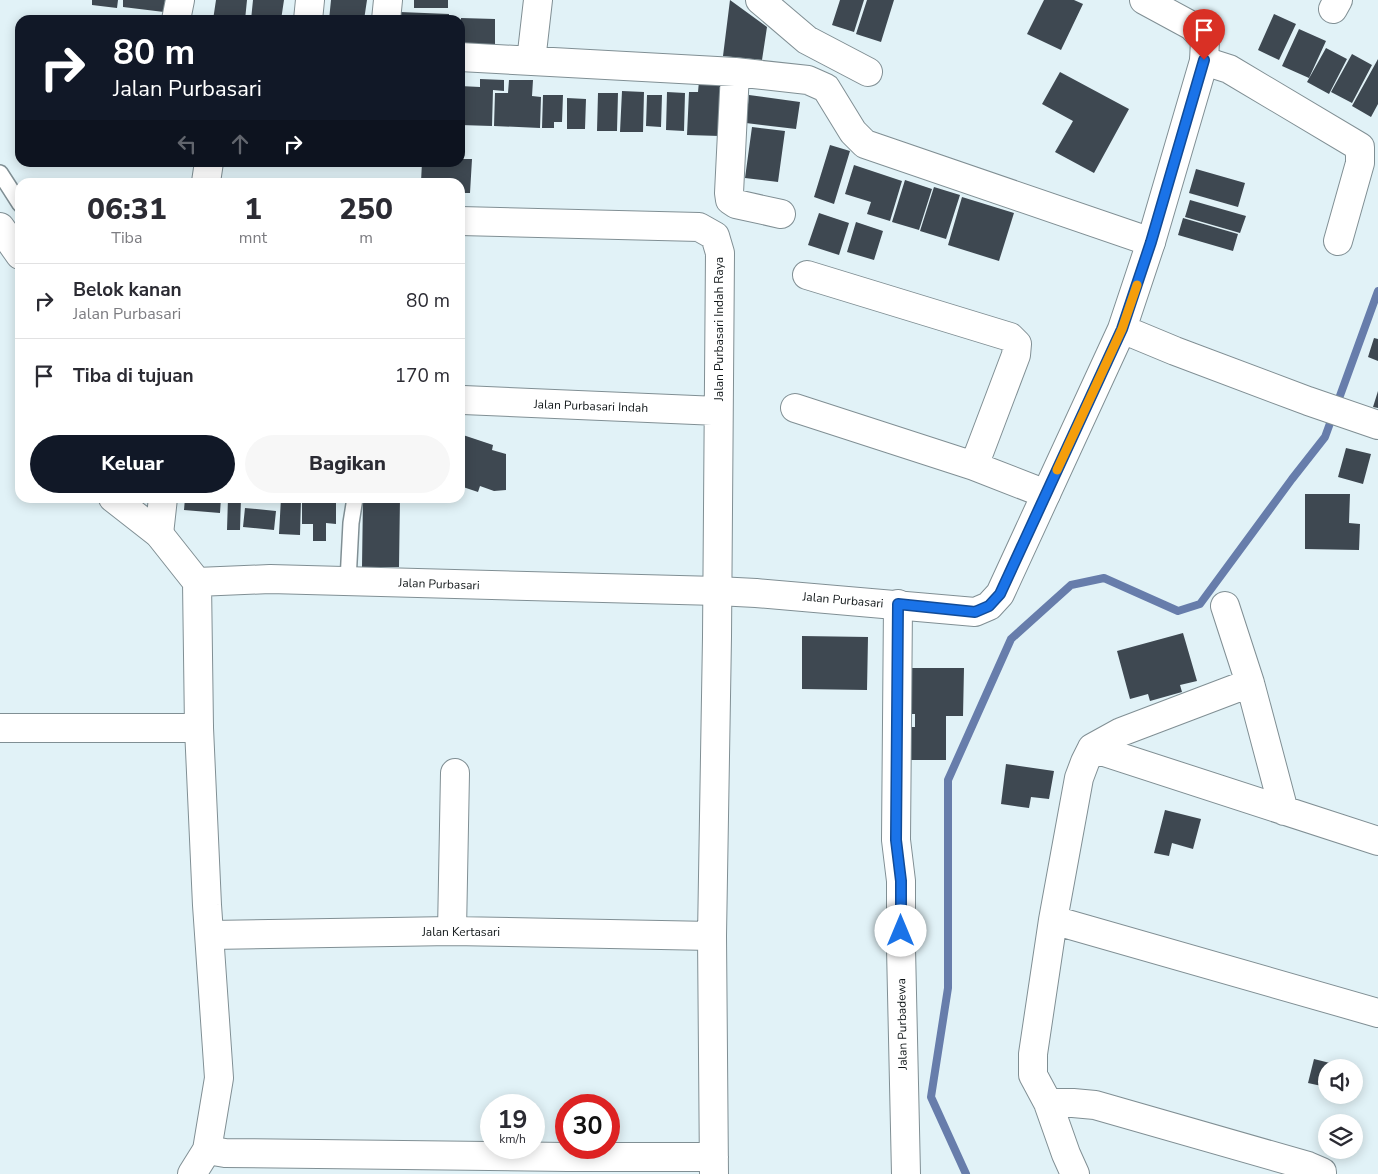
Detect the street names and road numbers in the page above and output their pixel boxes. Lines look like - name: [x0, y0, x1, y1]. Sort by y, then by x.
- street label: Jalan Purbasari Indah Raya: [711, 257, 727, 402]
- street label: Jalan Purbasari Indah: [533, 396, 648, 416]
- street label: Jalan Purbasari: [397, 575, 480, 593]
- street label: Jalan Purbasari: [801, 588, 884, 612]
- street label: Jalan Kertasari: [421, 924, 500, 940]
- street label: Jalan Purbadewa: [893, 978, 911, 1071]

